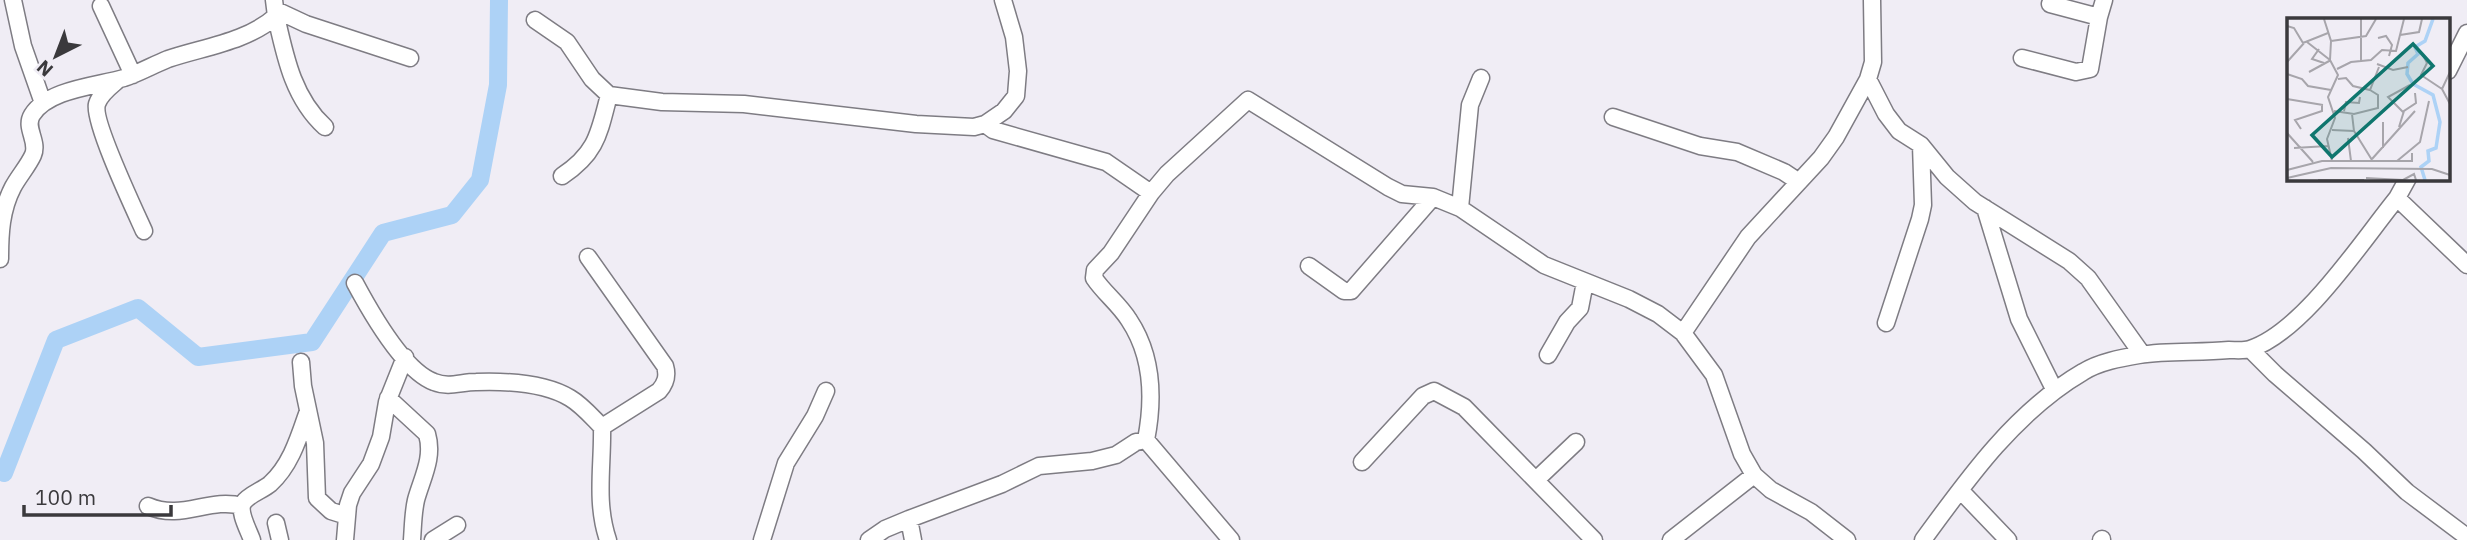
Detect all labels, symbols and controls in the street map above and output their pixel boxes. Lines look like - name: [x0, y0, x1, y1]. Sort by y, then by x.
- inset map: [2287, 18, 2450, 180]
- north arrow: [21, 21, 91, 91]
- text: N: [31, 55, 58, 82]
- scale bar: [24, 474, 172, 518]
- text: 100 m: [35, 483, 96, 511]

